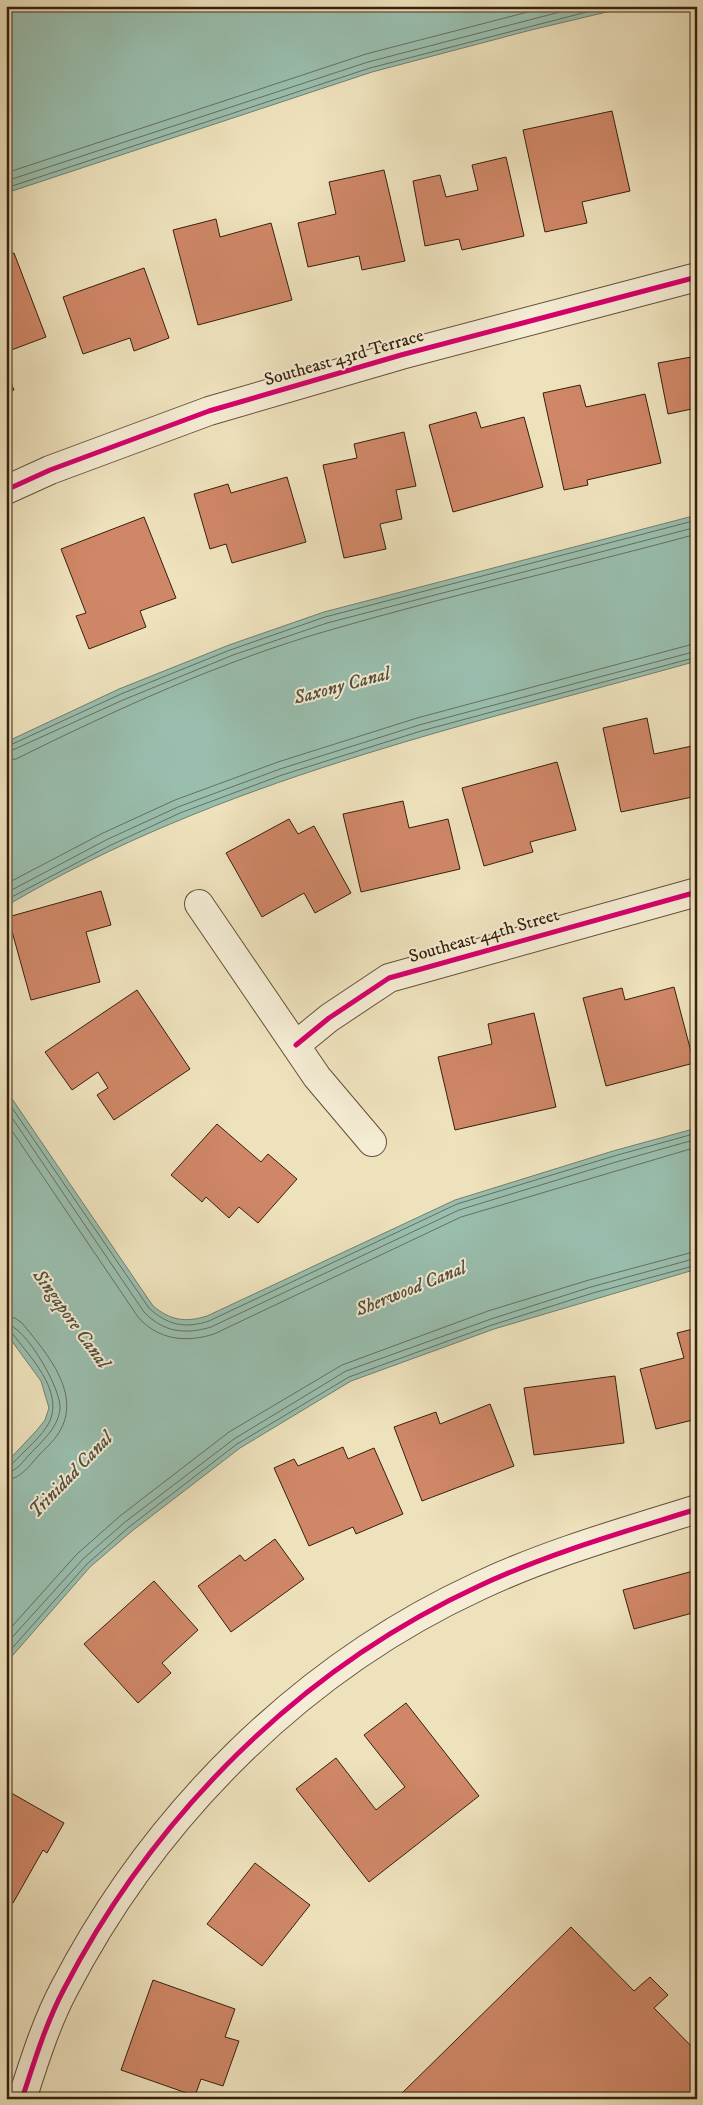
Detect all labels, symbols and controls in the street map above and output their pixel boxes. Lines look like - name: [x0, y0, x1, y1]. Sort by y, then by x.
- street label: Southeast 43rd Terrace: [262, 325, 426, 391]
- water label: Saxony Canal: [290, 662, 395, 710]
- street label: Southeast 44th Street: [406, 904, 562, 968]
- water label: Sherwood Canal: [351, 1256, 472, 1322]
- water label: Singapore Canal: [26, 1264, 116, 1375]
- water label: Trinidad Canal: [24, 1426, 119, 1523]

